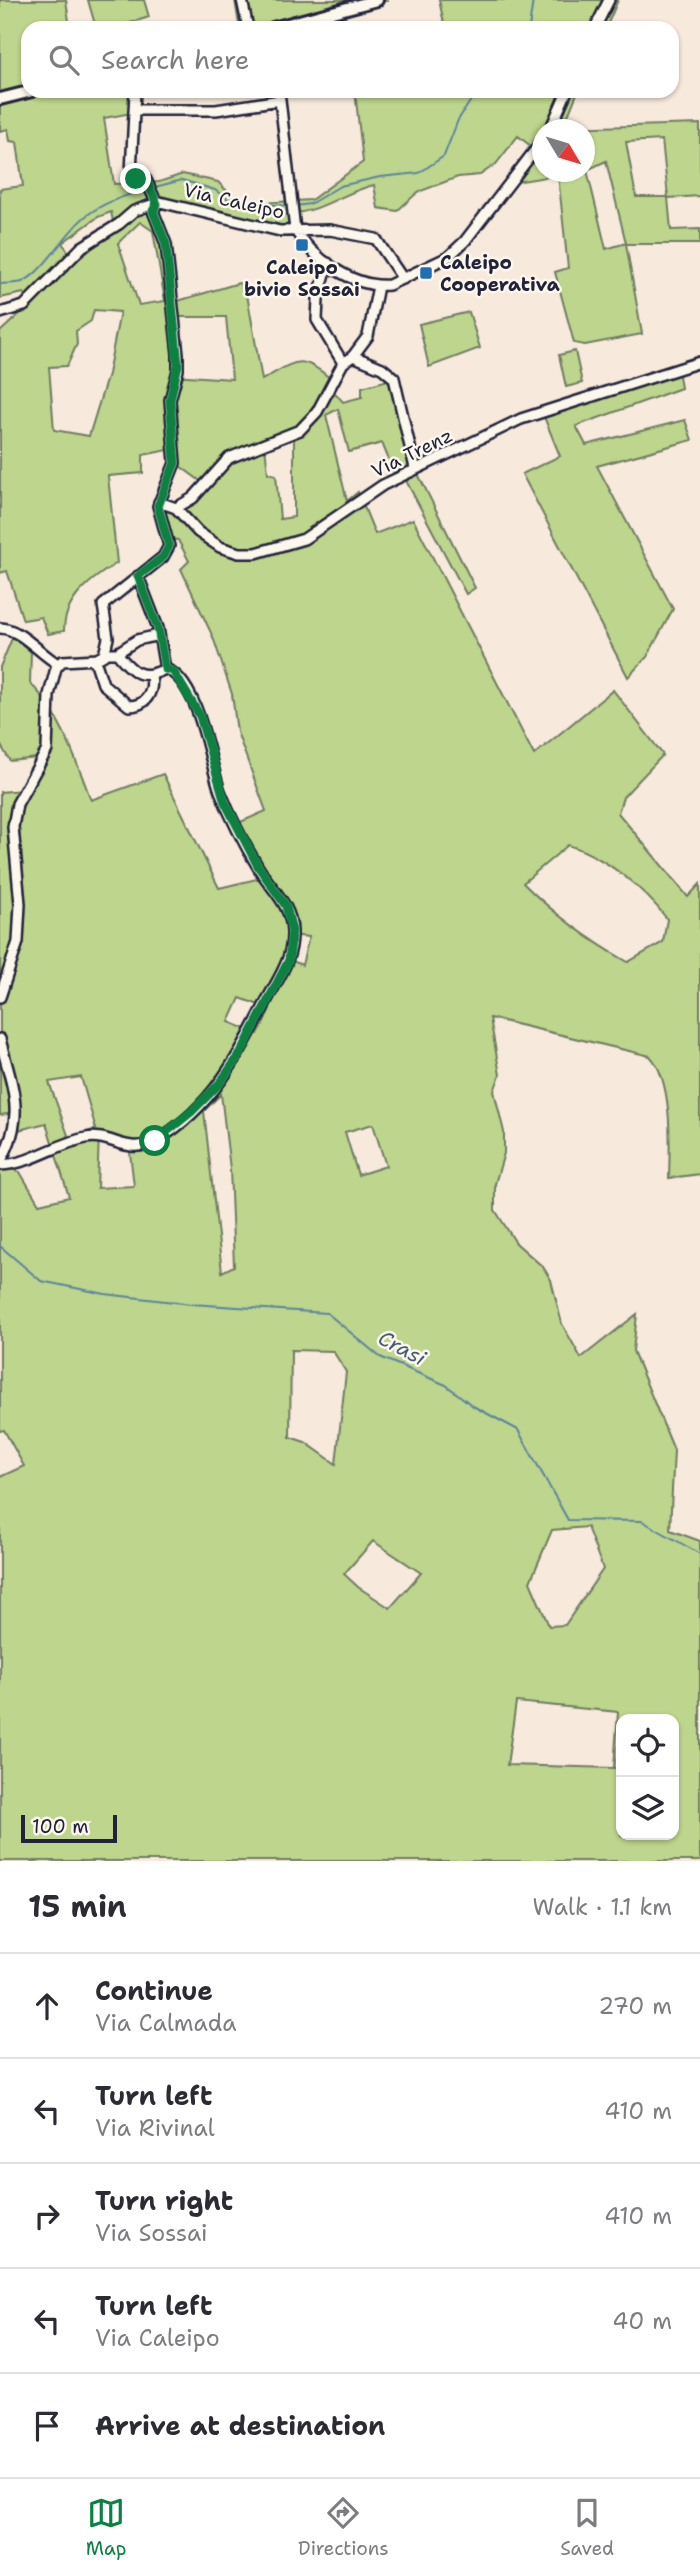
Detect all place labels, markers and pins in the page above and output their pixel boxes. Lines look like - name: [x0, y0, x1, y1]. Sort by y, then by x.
- marker: Caleipo bivio Sossai: [294, 237, 310, 253]
- place label: Caleipo Cooperativa: [440, 250, 560, 297]
- place label: Caleipo bivio Sossai: [244, 255, 360, 302]
- marker: Caleipo Cooperativa: [418, 265, 434, 281]

